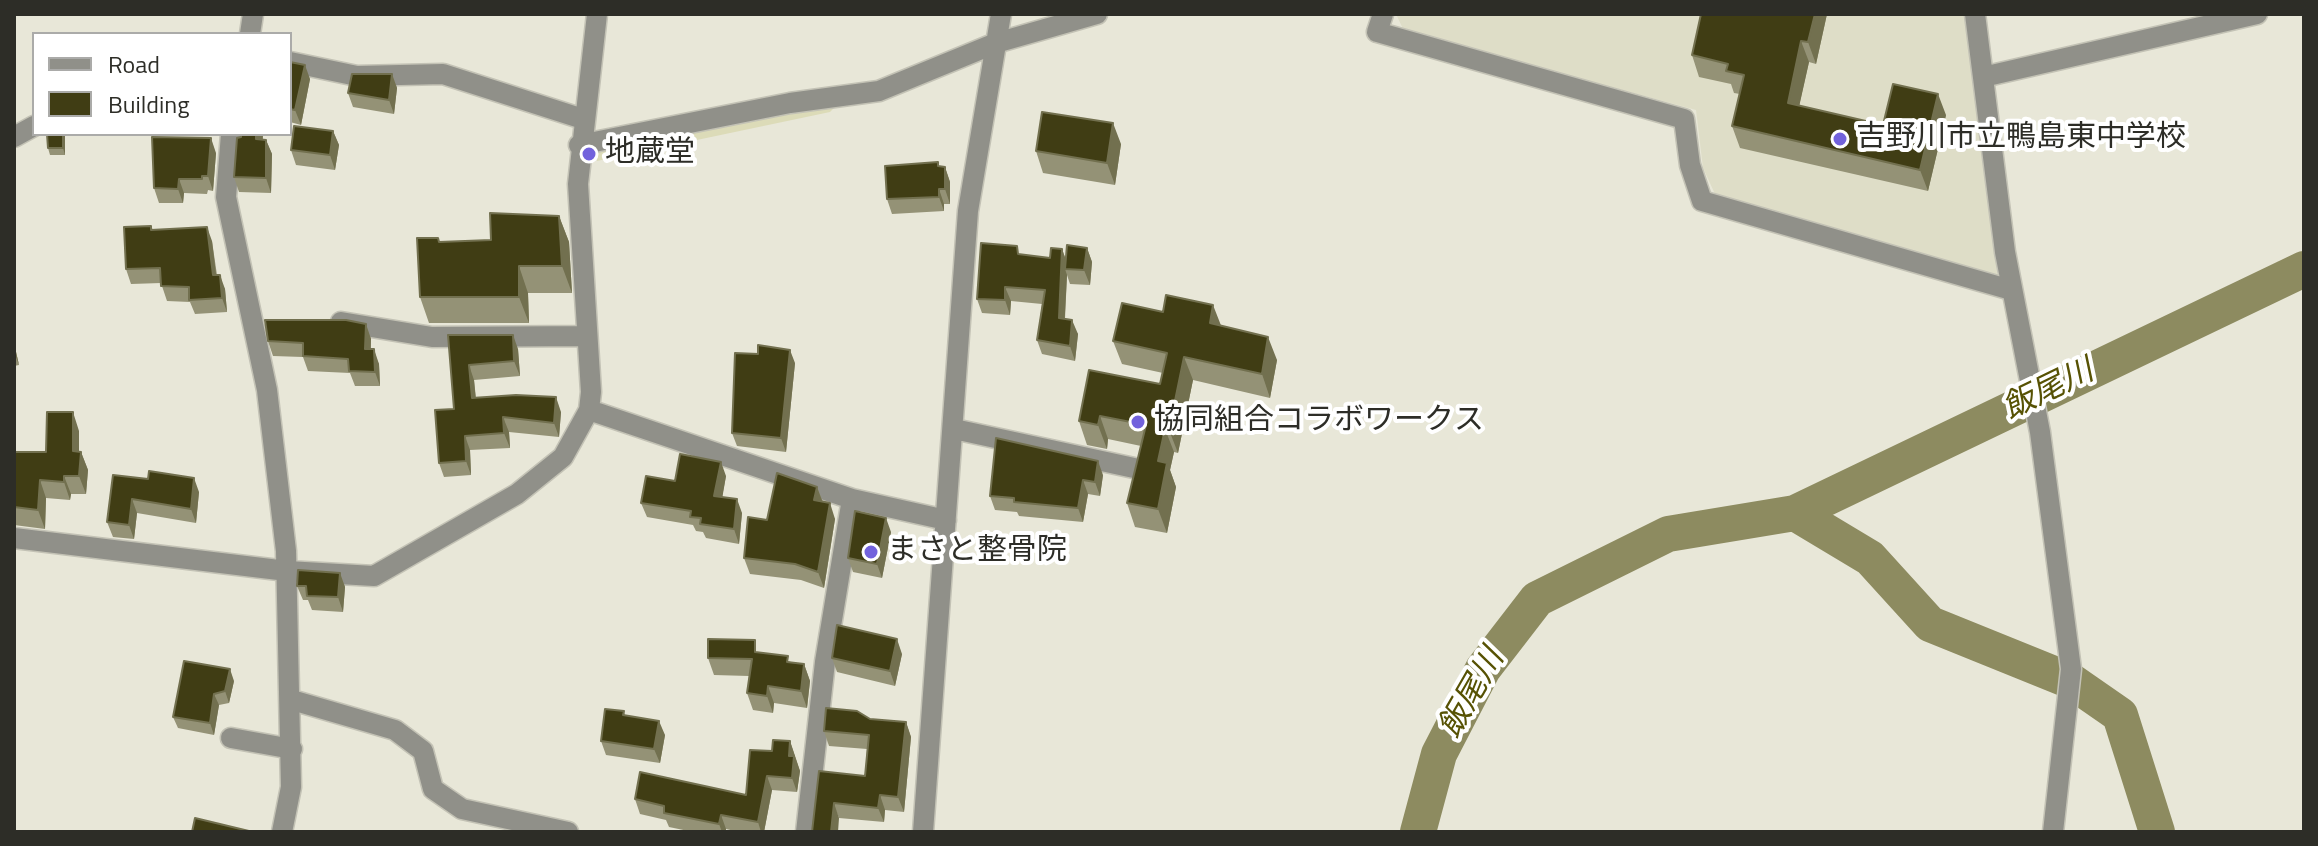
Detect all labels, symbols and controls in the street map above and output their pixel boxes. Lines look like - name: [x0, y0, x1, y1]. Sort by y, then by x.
- legend: [32, 32, 292, 136]
- text: Road: [108, 46, 160, 82]
- text: Building: [108, 86, 190, 122]
- place label: 吉野川市立鴨島東中学校: [1856, 121, 2186, 157]
- marker: 吉野川市立鴨島東中学校: [1831, 130, 1849, 148]
- place label: 地蔵堂: [605, 136, 695, 172]
- marker: 地蔵堂: [580, 145, 598, 163]
- water label: 飯尾川: [1997, 353, 2101, 429]
- place label: 協同組合コラボワークス: [1154, 404, 1484, 440]
- marker: 協同組合コラボワークス: [1129, 413, 1147, 431]
- place label: まさと整骨院: [887, 534, 1067, 570]
- marker: まさと整骨院: [862, 543, 880, 561]
- water label: 飯尾川: [1432, 643, 1514, 745]

